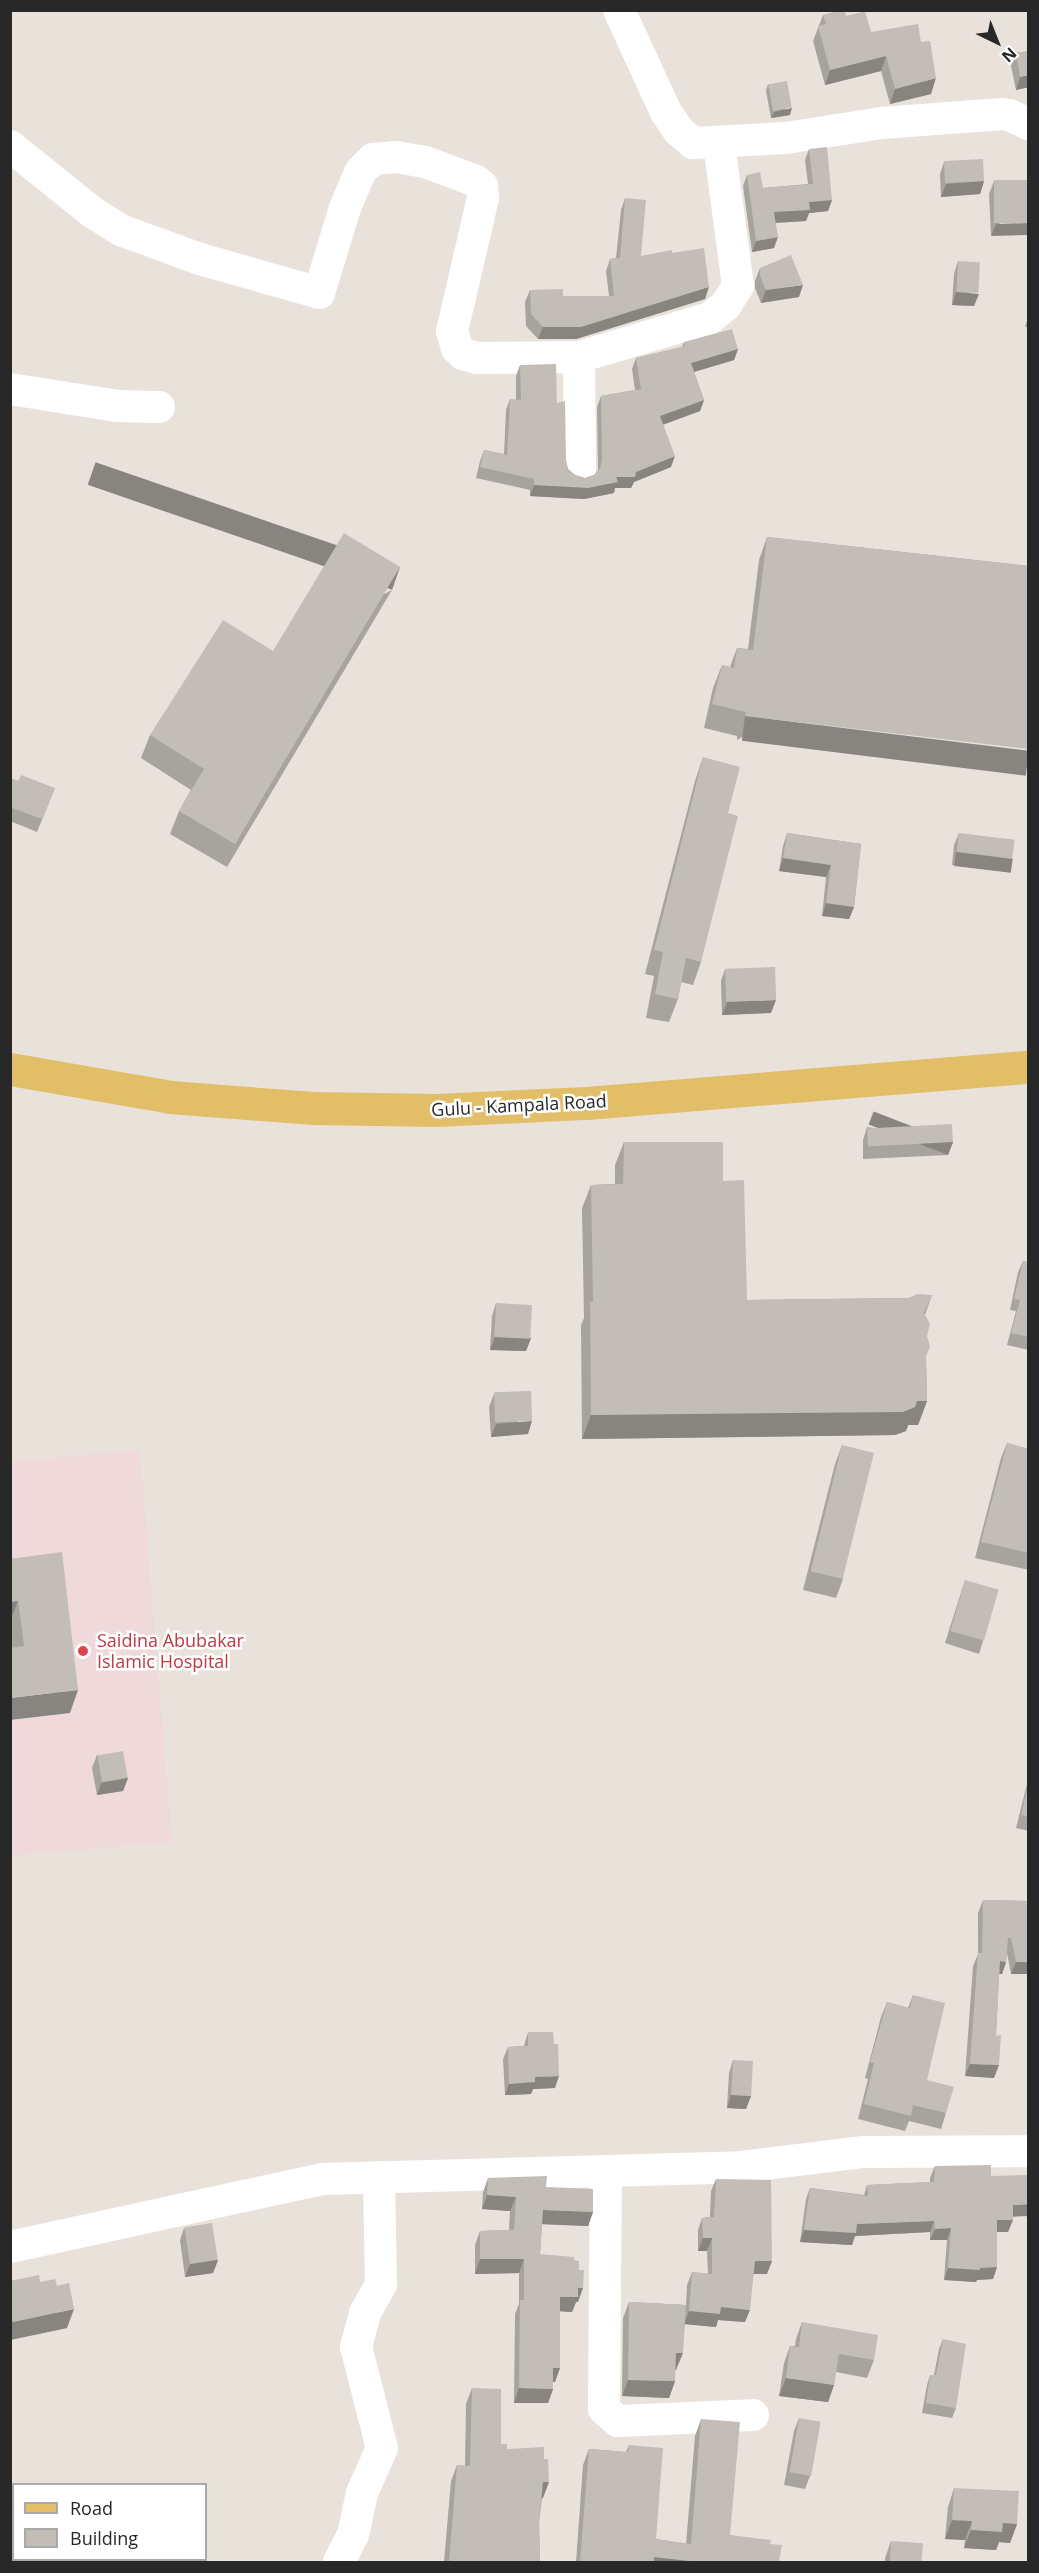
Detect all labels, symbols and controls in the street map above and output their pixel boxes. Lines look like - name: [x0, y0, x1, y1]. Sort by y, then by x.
- north arrow: [967, 12, 1027, 72]
- text: N: [997, 43, 1022, 68]
- street label: Gulu - Kampala Road: [431, 1090, 607, 1120]
- place label: Saidina Abubakar Islamic Hospital: [97, 1630, 244, 1672]
- marker: Saidina Abubakar Islamic Hospital: [74, 1642, 92, 1660]
- legend: [12, 2483, 207, 2561]
- text: Road: [70, 2496, 113, 2520]
- text: Building: [70, 2526, 138, 2550]

